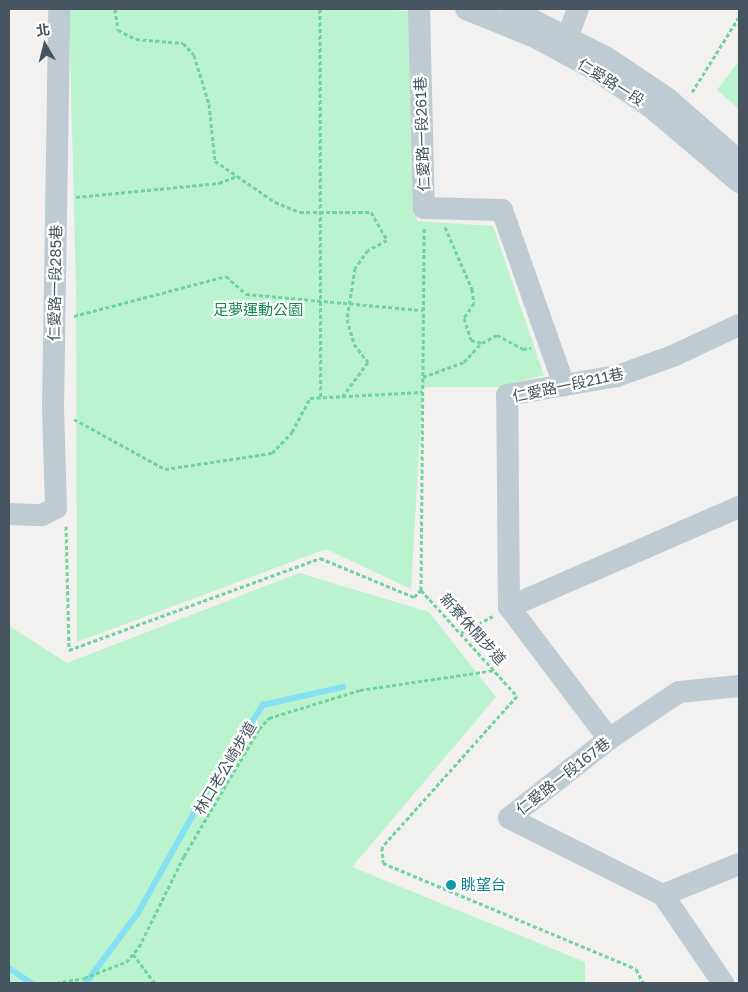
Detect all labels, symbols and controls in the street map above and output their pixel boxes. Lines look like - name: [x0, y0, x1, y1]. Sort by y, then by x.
- north arrow: [20, 20, 70, 70]
- text: 北: [35, 20, 51, 39]
- street label: 仁愛路一段: [574, 54, 648, 110]
- street label: 仁愛路一段261巷: [411, 76, 433, 192]
- street label: 仁愛路一段285巷: [45, 225, 65, 341]
- park label: 足夢運動公園: [213, 301, 303, 319]
- street label: 仁愛路一段211巷: [511, 364, 625, 406]
- street label: 新寮休閒步道: [436, 590, 510, 668]
- street label: 林口老公崎步道: [190, 718, 260, 818]
- street label: 仁愛路一段167巷: [512, 734, 614, 818]
- place label: 眺望台: [461, 876, 506, 894]
- marker: 眺望台: [445, 879, 457, 891]

